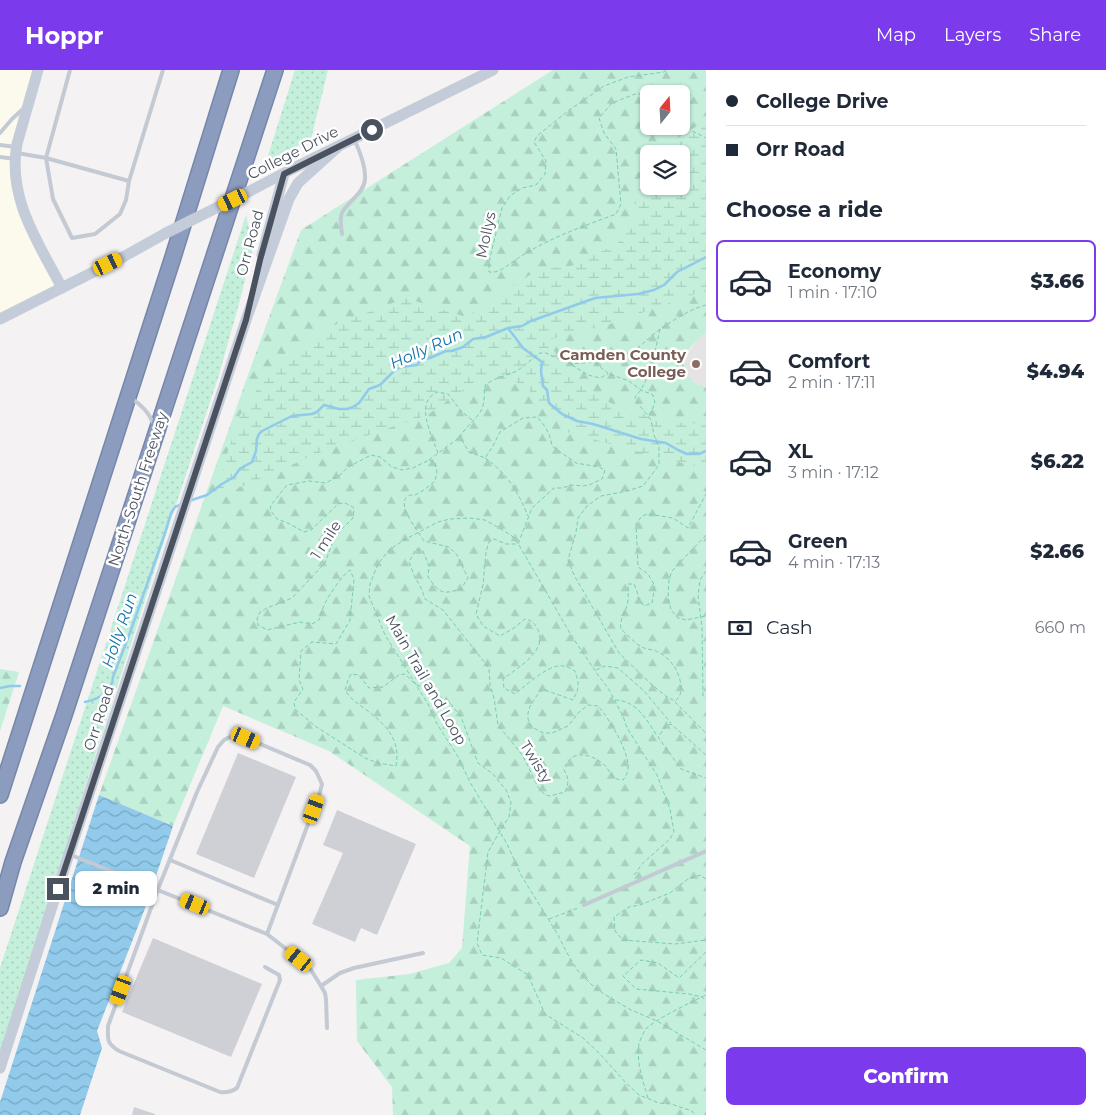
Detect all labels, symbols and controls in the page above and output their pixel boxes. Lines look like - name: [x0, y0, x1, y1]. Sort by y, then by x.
- text: Hoppr: [25, 21, 104, 50]
- text: Map: [876, 24, 916, 46]
- text: Layers: [944, 24, 1001, 46]
- text: Share: [1029, 24, 1081, 46]
- north arrow: [640, 85, 690, 135]
- map controls: [640, 85, 690, 195]
- text: College Drive: [756, 90, 889, 113]
- route start: [361, 119, 383, 141]
- street label: College Drive: [244, 122, 341, 184]
- text: Orr Road: [756, 138, 845, 161]
- button: layers: [640, 145, 690, 195]
- car: [216, 187, 249, 213]
- text: Choose a ride: [726, 196, 883, 223]
- street label: Orr Road: [232, 208, 267, 278]
- street label: Mollys: [471, 210, 500, 260]
- car: [91, 251, 124, 277]
- icon: car: [728, 259, 773, 304]
- text: Economy: [788, 260, 881, 283]
- text: $3.66: [1031, 270, 1084, 293]
- text: 1 min · 17:10: [788, 283, 877, 302]
- water label: Holly Run: [387, 324, 466, 373]
- place label: Camden County College: [559, 345, 687, 381]
- icon: car: [728, 349, 773, 394]
- text: Comfort: [788, 350, 870, 373]
- marker: Camden County College: [690, 358, 702, 370]
- text: $4.94: [1027, 360, 1084, 383]
- text: 2 min · 17:11: [788, 373, 876, 392]
- street label: North-South Freeway: [104, 408, 172, 568]
- icon: car: [728, 439, 773, 484]
- text: XL: [788, 440, 813, 463]
- text: $6.22: [1031, 450, 1084, 473]
- text: 3 min · 17:12: [788, 463, 879, 482]
- street label: 1 mile: [306, 517, 345, 563]
- icon: car: [728, 529, 773, 574]
- text: Green: [788, 530, 848, 553]
- text: $2.66: [1030, 540, 1084, 563]
- text: 4 min · 17:13: [788, 553, 880, 572]
- water label: Holly Run: [98, 590, 141, 670]
- street label: Main Trail and Loop: [382, 611, 471, 748]
- icon: cash: [726, 614, 754, 642]
- text: Cash: [766, 616, 813, 639]
- text: 660 m: [1035, 618, 1086, 637]
- street label: Orr Road: [79, 683, 118, 753]
- car: [229, 725, 262, 751]
- street label: Twisty: [516, 737, 557, 787]
- car: [301, 792, 326, 826]
- callout: 2 min: [76, 872, 158, 906]
- route end: [47, 878, 69, 900]
- text: 2 min: [92, 879, 140, 898]
- car: [178, 891, 211, 917]
- car: [282, 944, 315, 974]
- car: [108, 973, 133, 1007]
- button: Confirm: [726, 1047, 1086, 1105]

